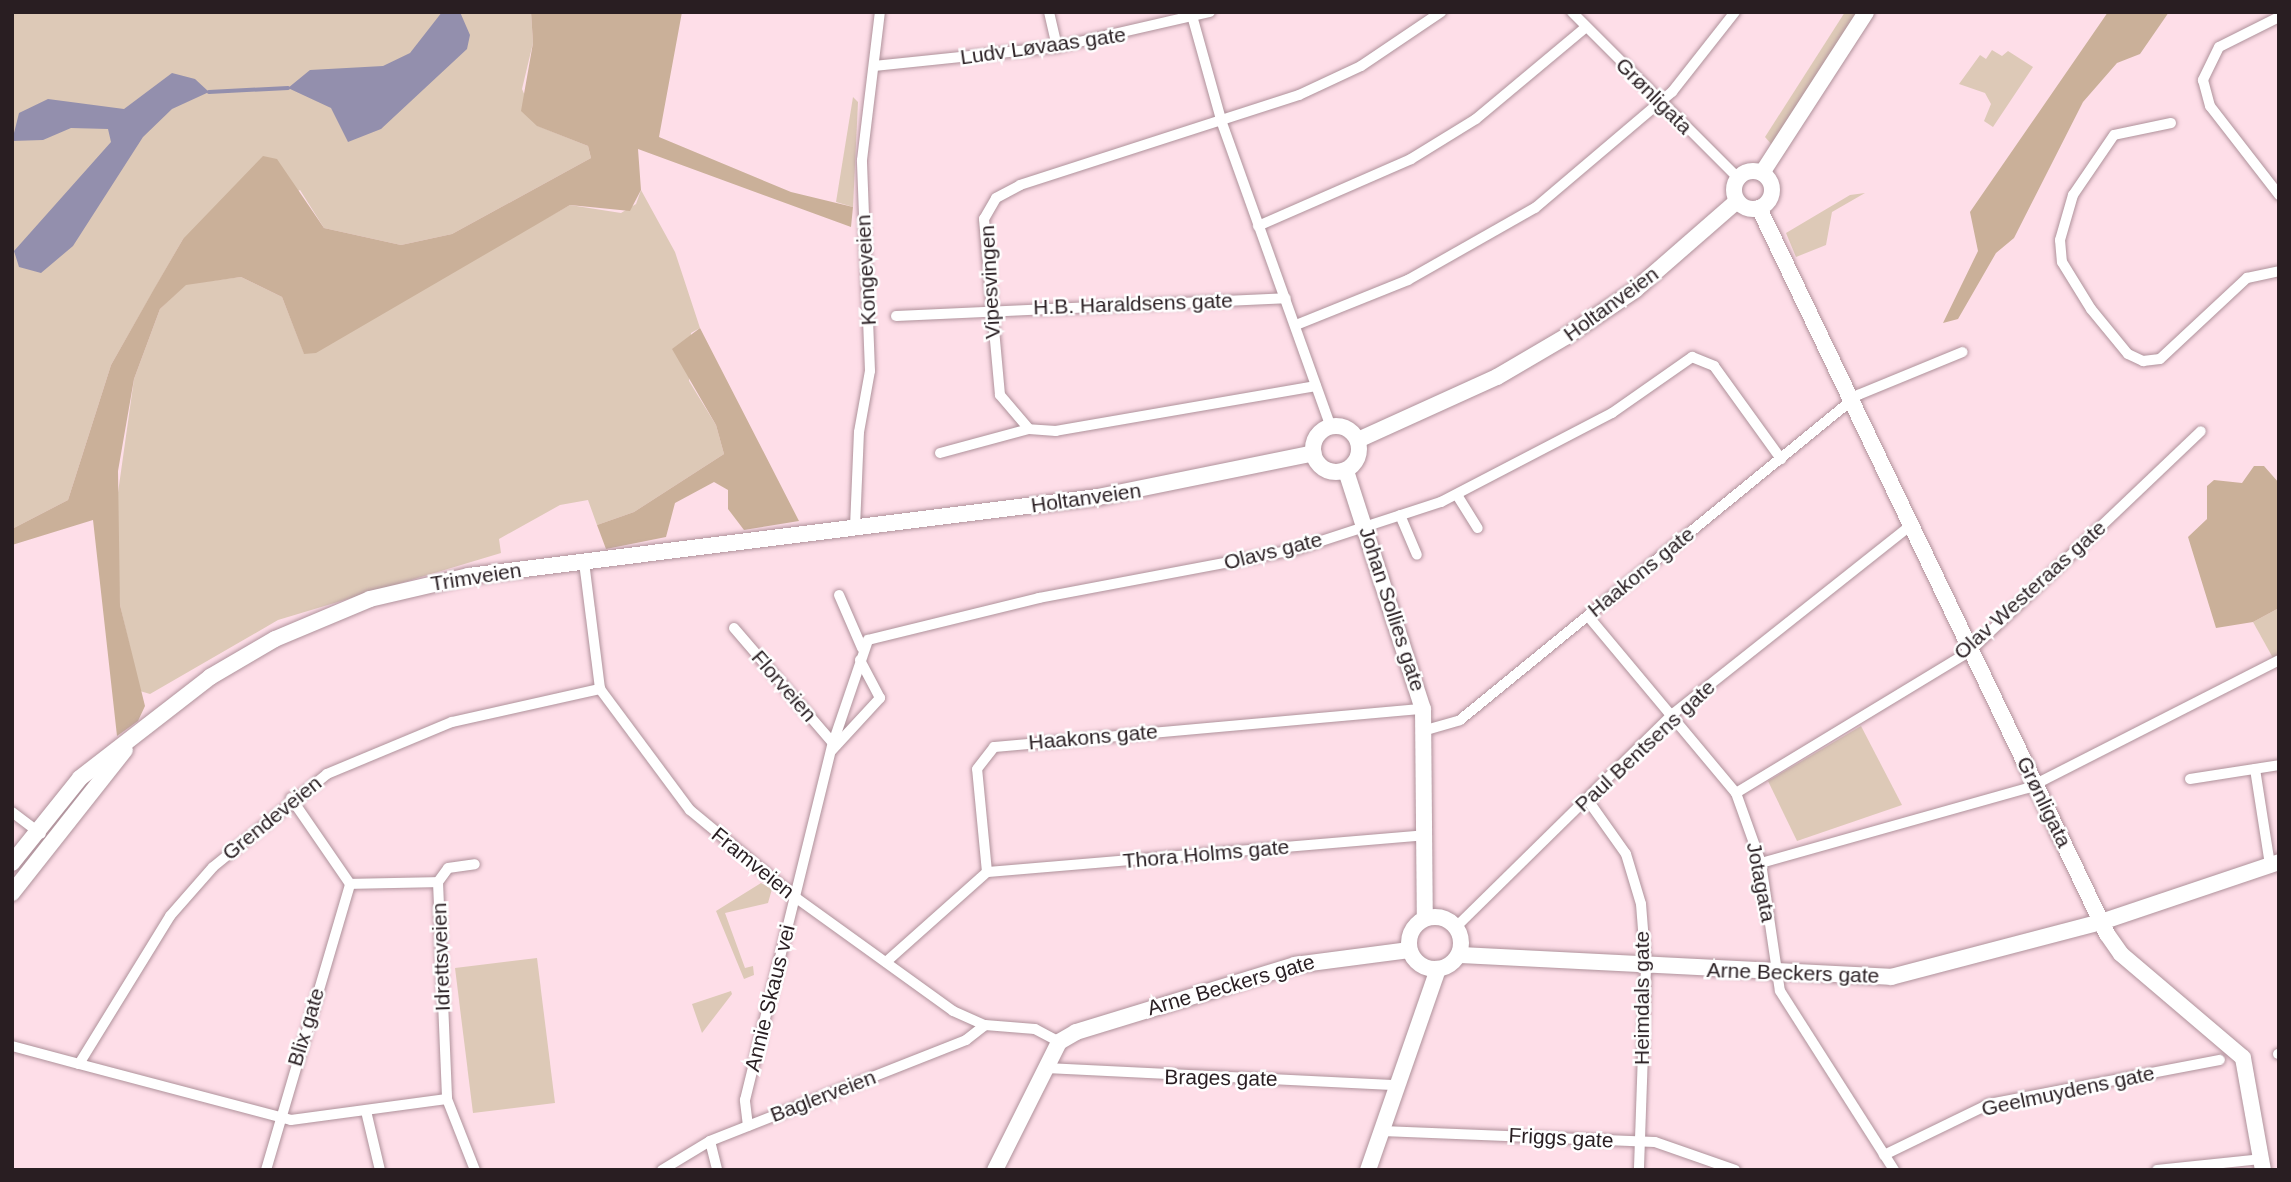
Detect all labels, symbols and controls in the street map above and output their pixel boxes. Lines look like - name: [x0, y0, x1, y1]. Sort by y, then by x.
- street label: Ludv Løvaas gate: [959, 22, 1127, 70]
- street label: Grønligata: [1610, 52, 1698, 140]
- street label: Kongeveien: [851, 214, 881, 326]
- street label: Vipesvingen: [974, 224, 1006, 340]
- street label: Holtanveien: [1559, 261, 1663, 347]
- street label: H.B. Haraldsens gate: [1033, 288, 1233, 320]
- street label: Holtanveien: [1029, 478, 1143, 518]
- street label: Olav Westeraas gate: [1949, 515, 2111, 665]
- street label: Haakons gate: [1583, 521, 1699, 623]
- street label: Johan Sollies gate: [1353, 523, 1431, 695]
- street label: Olavs gate: [1221, 527, 1325, 575]
- street label: Trimveien: [429, 557, 523, 597]
- street label: Florveien: [746, 645, 822, 727]
- street label: Paul Bentsens gate: [1570, 675, 1720, 817]
- street label: Haakons gate: [1027, 719, 1159, 755]
- street label: Grønligata: [2011, 752, 2077, 852]
- street label: Grendeveien: [217, 770, 327, 866]
- street label: Framveien: [707, 822, 799, 904]
- street label: Thora Holms gate: [1122, 834, 1290, 874]
- street label: Jotagata: [1741, 840, 1781, 924]
- street label: Idrettsveien: [427, 902, 455, 1012]
- street label: Annie Skaus vei: [740, 922, 800, 1074]
- street label: Heimdals gate: [1629, 931, 1655, 1065]
- street label: Arne Beckers gate: [1144, 949, 1318, 1021]
- street label: Arne Beckers gate: [1706, 957, 1880, 989]
- street label: Blix gate: [282, 985, 330, 1069]
- street label: Geelmuydens gate: [1979, 1060, 2157, 1122]
- street label: Baglerveien: [767, 1064, 879, 1128]
- street label: Brages gate: [1164, 1064, 1278, 1092]
- street label: Friggs gate: [1508, 1123, 1614, 1153]

